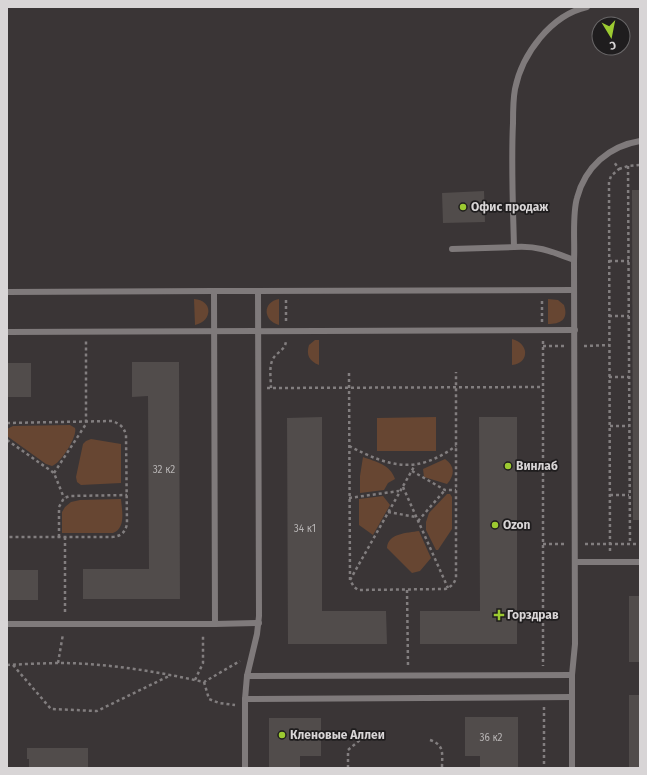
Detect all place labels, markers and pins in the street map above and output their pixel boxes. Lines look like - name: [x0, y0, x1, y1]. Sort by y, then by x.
- place label: Офис продаж: [471, 200, 549, 214]
- marker: Офис продаж: [458, 202, 468, 212]
- place label: Винлаб: [516, 459, 558, 473]
- marker: Винлаб: [503, 461, 513, 471]
- place label: Ozon: [503, 518, 531, 532]
- marker: Ozon: [490, 520, 500, 530]
- place label: Горздрав: [507, 608, 559, 622]
- marker: Горздрав: [494, 610, 504, 620]
- place label: Кленовые Аллеи: [290, 728, 385, 742]
- marker: Кленовые Аллеи: [277, 730, 287, 740]

